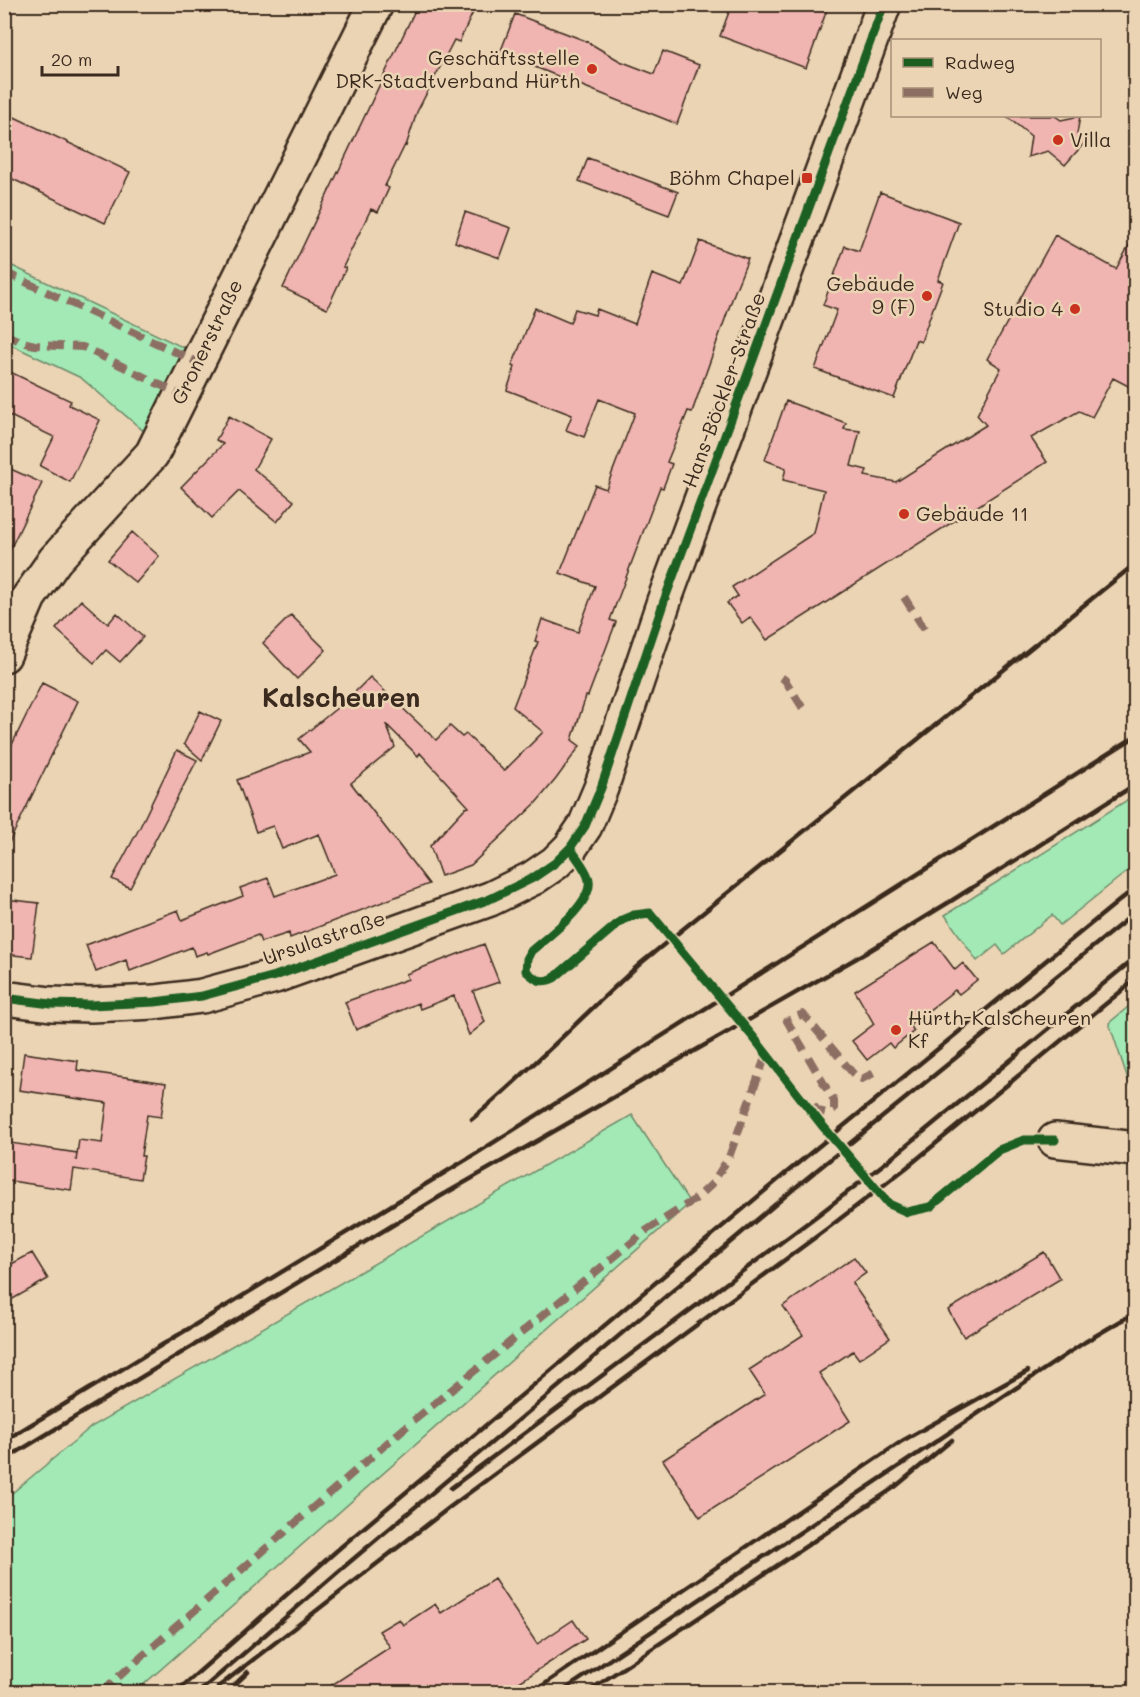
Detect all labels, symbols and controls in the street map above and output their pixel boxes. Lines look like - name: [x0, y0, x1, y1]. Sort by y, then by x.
- scale bar: [42, 39, 118, 77]
- legend: [891, 39, 1101, 117]
- place label: Geschäftsstelle DRK-Stadtverband Hürth: [335, 44, 580, 93]
- text: 20 m: [51, 47, 92, 71]
- text: Radweg: [945, 50, 1015, 74]
- marker: Geschäftsstelle DRK-Stadtverband Hürth: [585, 62, 599, 76]
- text: Weg: [945, 80, 982, 104]
- place label: Villa: [1070, 126, 1111, 152]
- marker: Villa: [1051, 133, 1065, 147]
- place label: Böhm Chapel: [669, 164, 795, 190]
- marker: Böhm Chapel: [800, 171, 814, 185]
- place label: Gebäude 9 (F): [827, 270, 915, 319]
- street label: Gronerstraße: [165, 275, 248, 409]
- street label: Hans-Böckler-Straße: [676, 288, 771, 491]
- marker: Gebäude 9 (F): [920, 289, 934, 303]
- place label: Studio 4: [983, 295, 1063, 321]
- marker: Studio 4: [1068, 302, 1082, 316]
- place label: Gebäude 11: [916, 500, 1029, 526]
- marker: Gebäude 11: [897, 507, 911, 521]
- district label: Kalscheuren: [262, 680, 420, 714]
- street label: Ursulastraße: [259, 904, 388, 970]
- place label: Hürth-Kalscheuren Kf: [908, 1004, 1091, 1053]
- marker: Hürth-Kalscheuren Kf: [889, 1023, 903, 1037]

